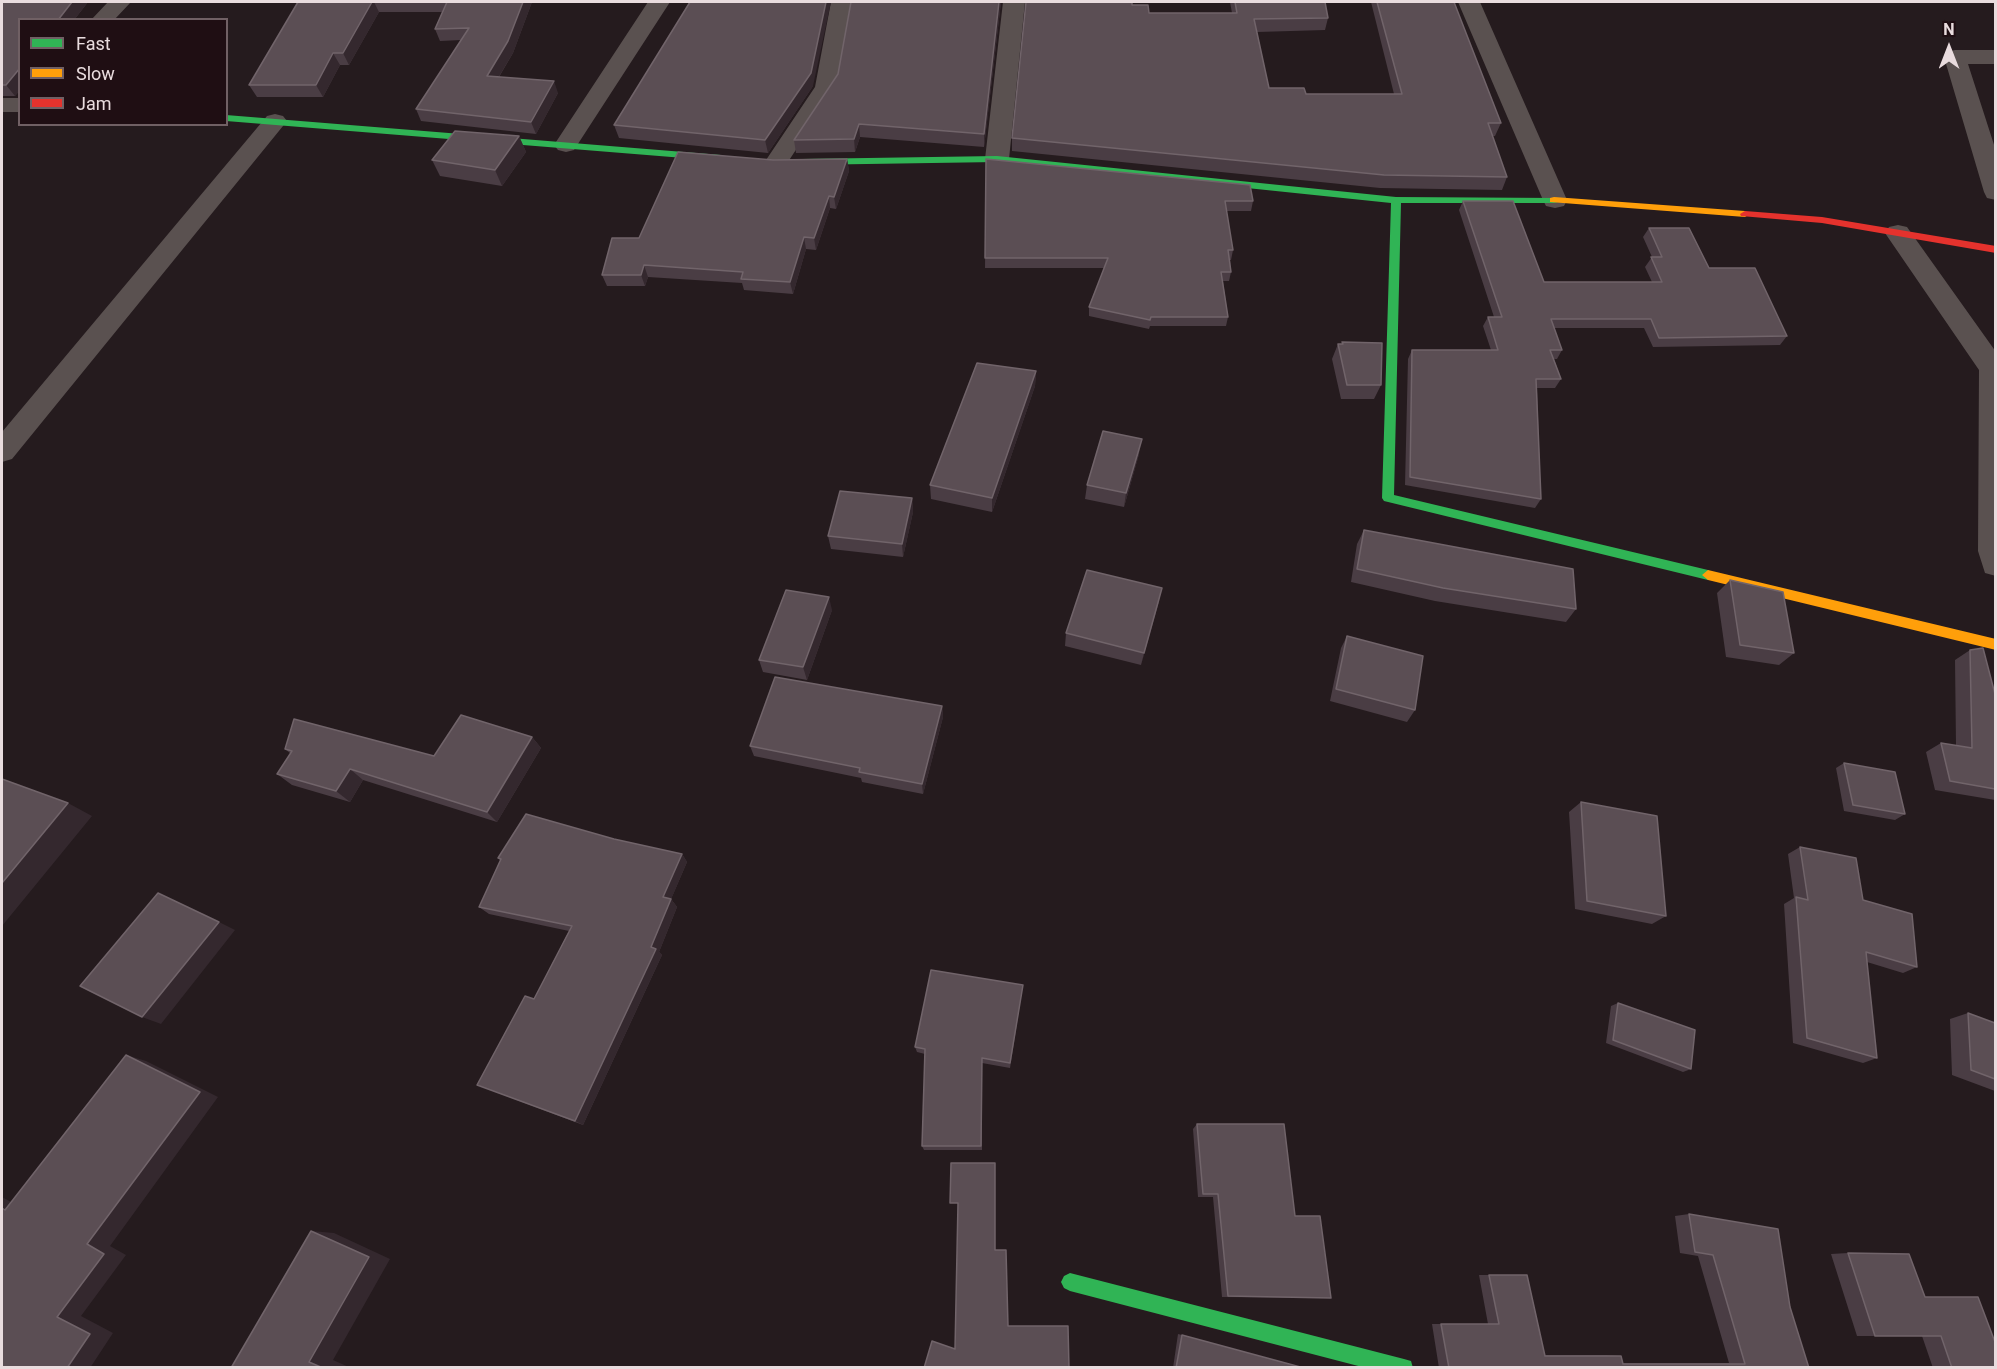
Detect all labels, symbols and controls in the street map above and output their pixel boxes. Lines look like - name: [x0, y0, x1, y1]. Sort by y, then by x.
- legend: [18, 18, 228, 126]
- north arrow: [1919, 18, 1979, 78]
- text: N: [1943, 20, 1955, 39]
- text: Fast: [76, 33, 111, 54]
- text: Slow: [76, 63, 115, 84]
- text: Jam: [76, 93, 112, 114]

